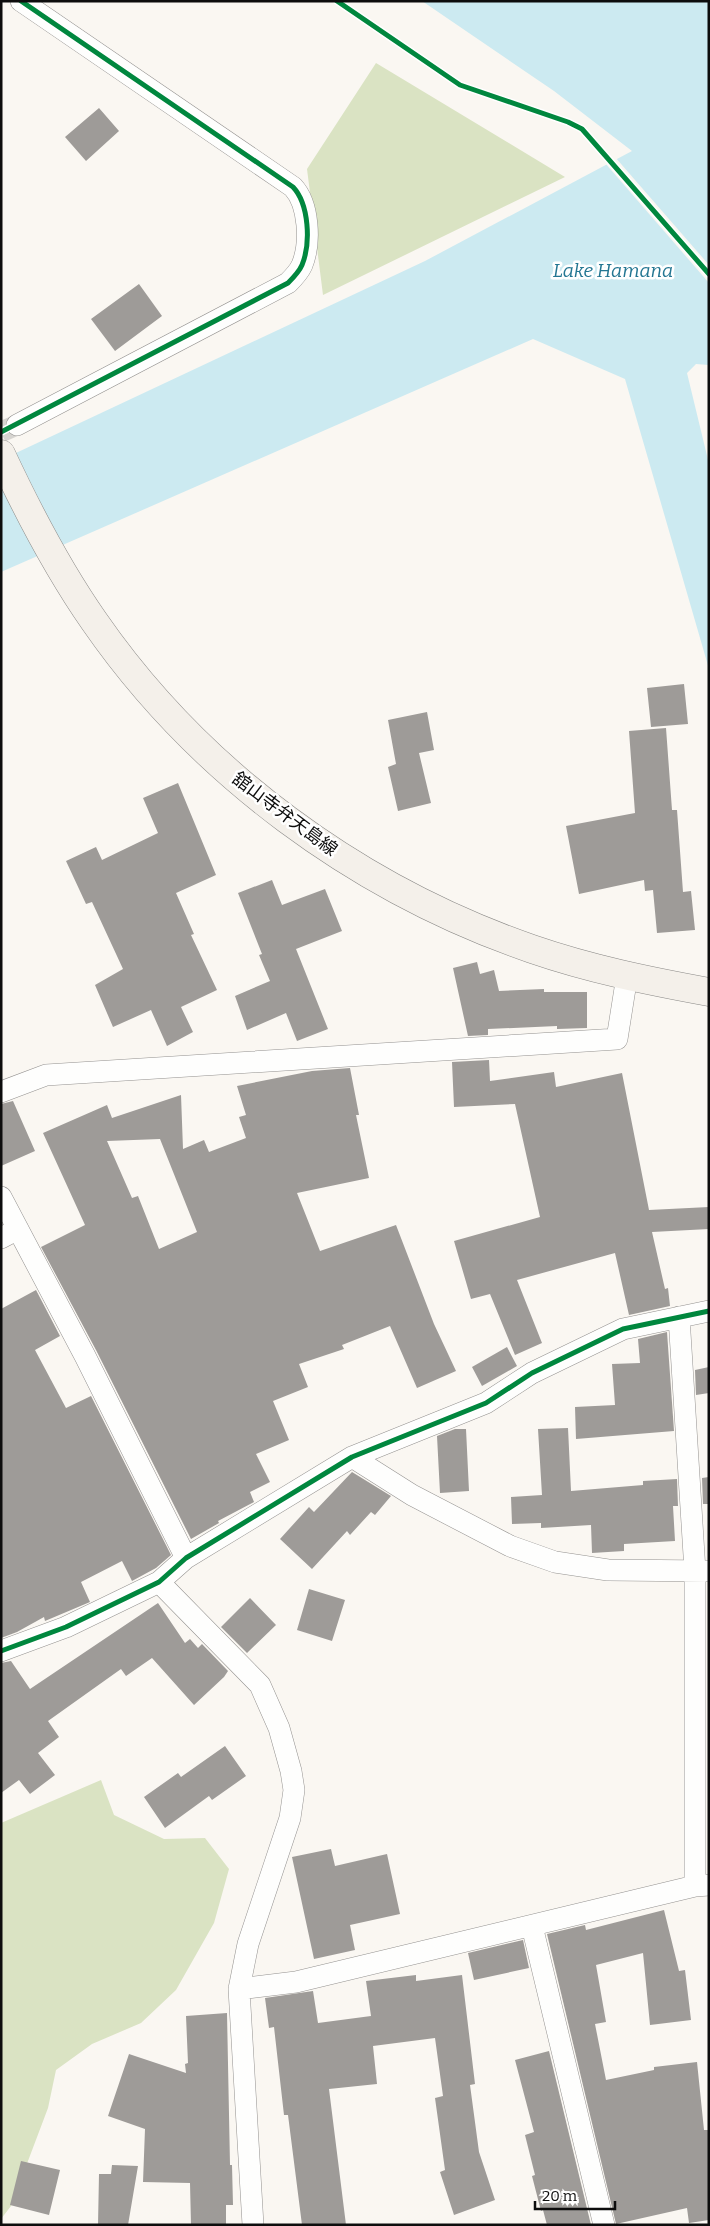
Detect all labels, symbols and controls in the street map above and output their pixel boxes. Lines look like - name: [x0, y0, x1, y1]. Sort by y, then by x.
- water label: Lake Hamana: [553, 259, 673, 282]
- street label: 舘山寺弁天島線: [228, 767, 342, 861]
- scale bar: [535, 2178, 615, 2210]
- text: 20 m: [542, 2187, 578, 2205]

